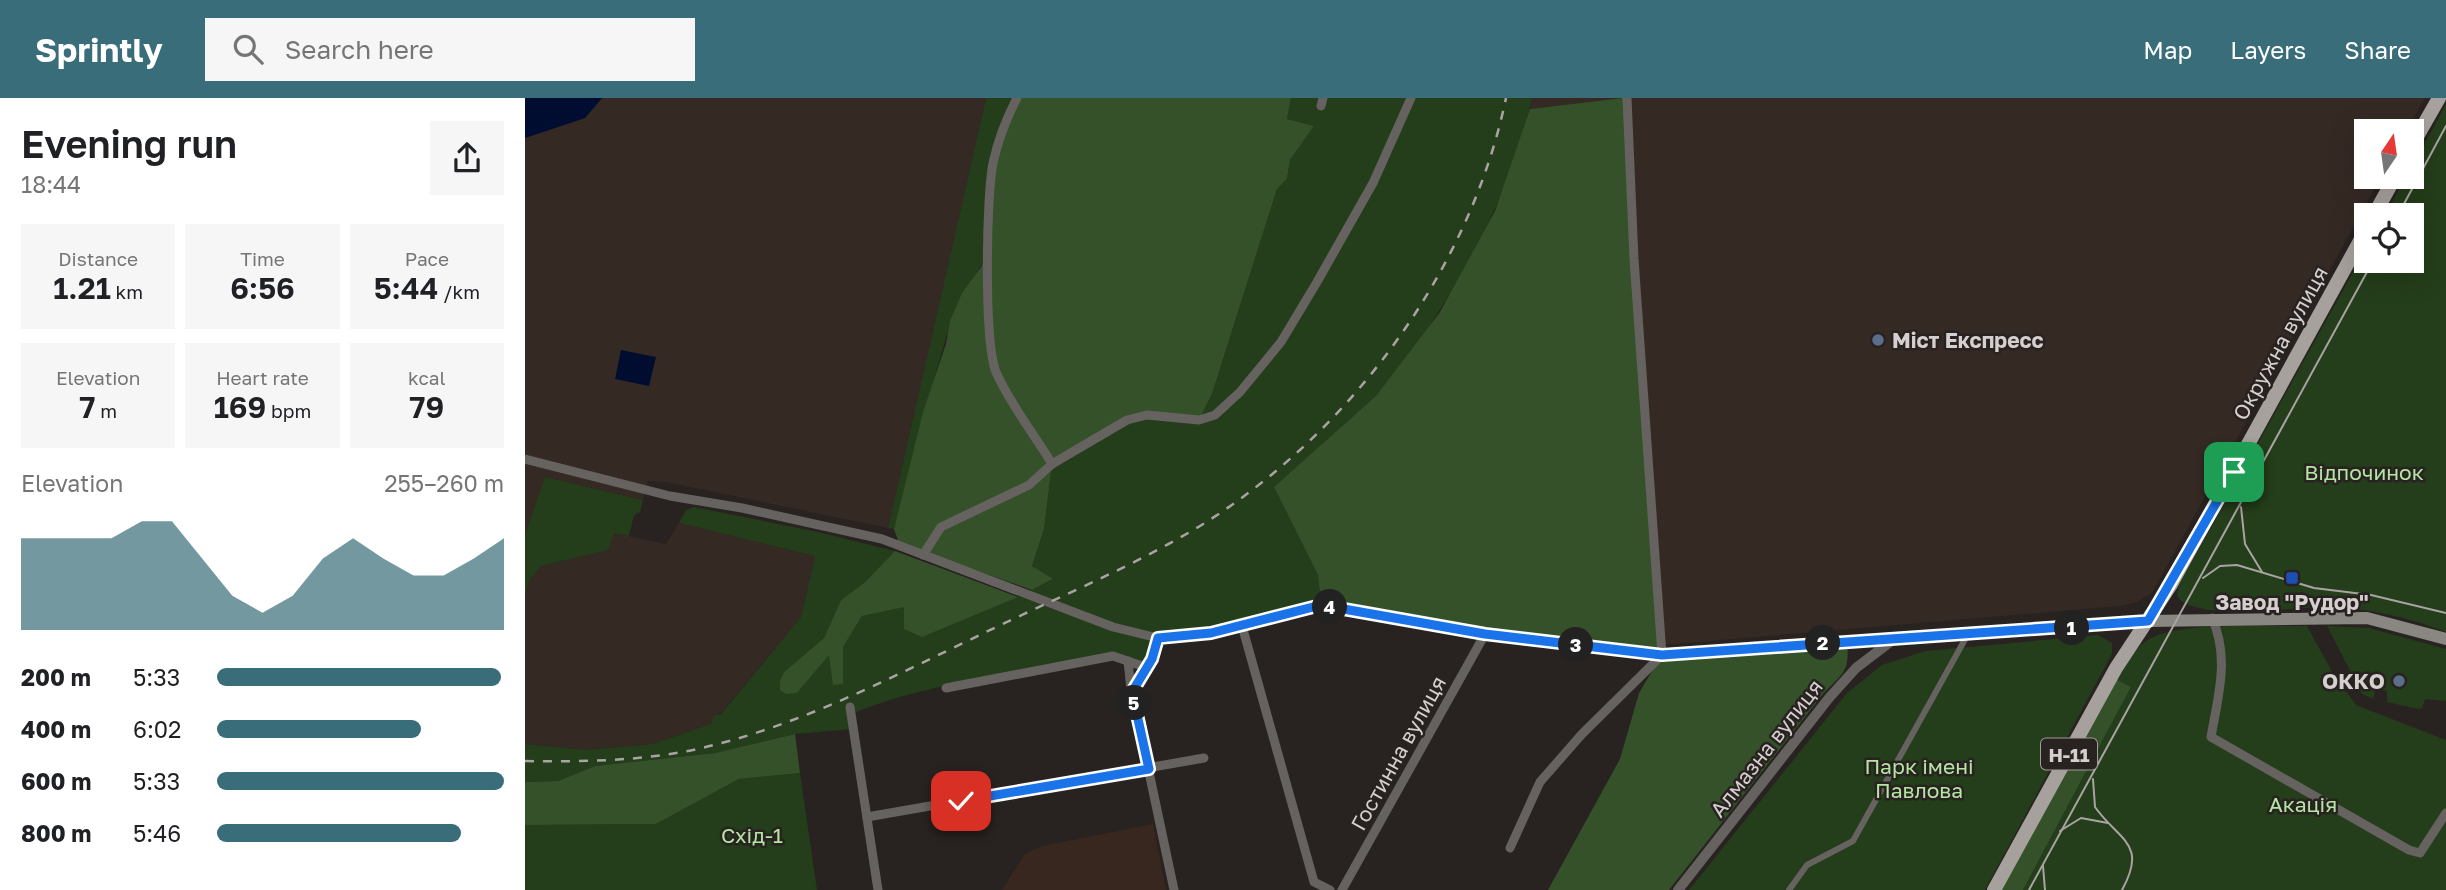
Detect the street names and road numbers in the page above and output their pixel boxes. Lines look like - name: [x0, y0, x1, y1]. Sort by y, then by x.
- street label: Окружна вулиця: [2227, 262, 2333, 424]
- street label: Гостинна вулиця: [1345, 671, 1451, 835]
- street label: Алмазна вулиця: [1704, 674, 1828, 822]
- road number: Н-11: [2041, 738, 2097, 769]

